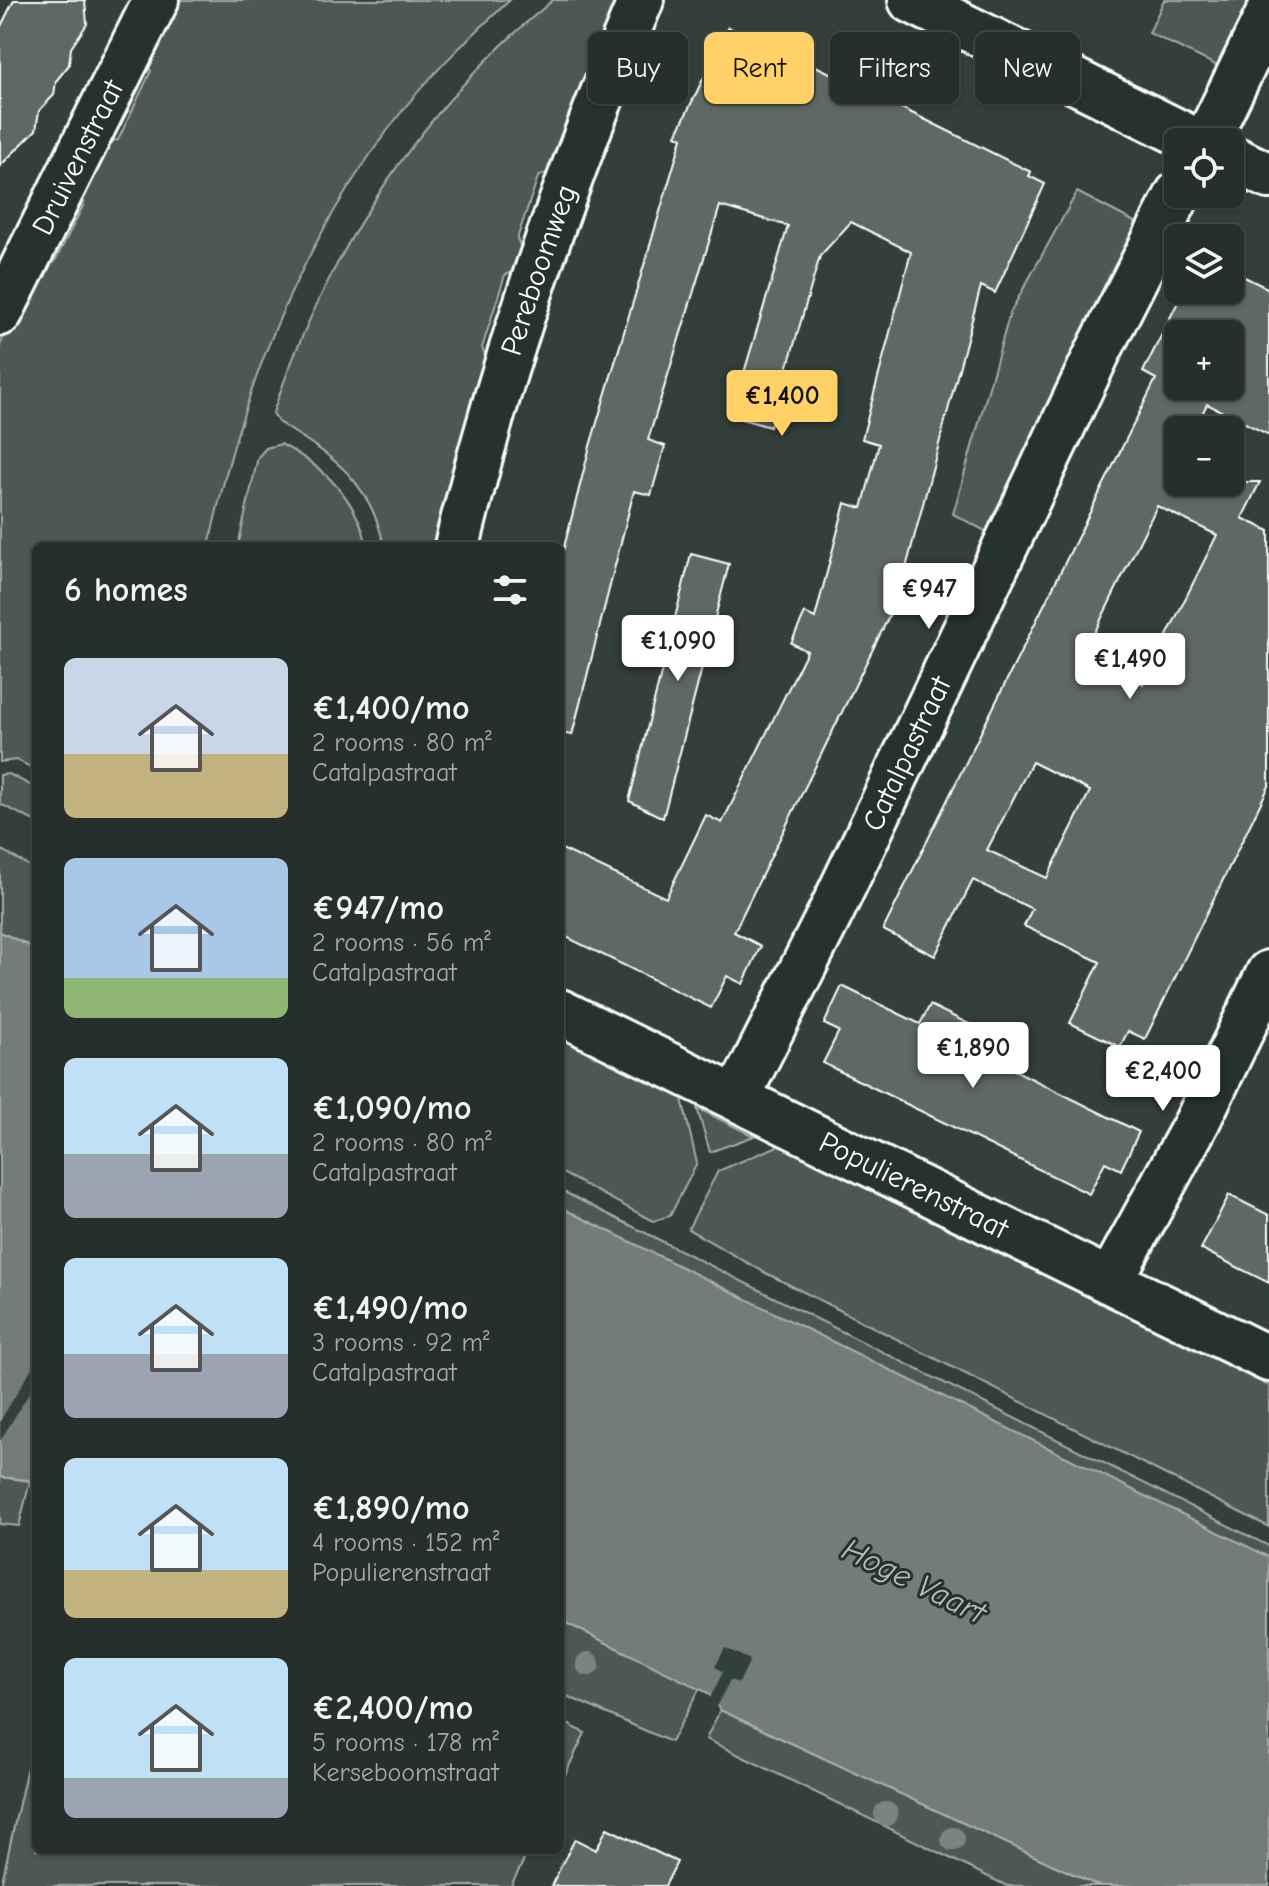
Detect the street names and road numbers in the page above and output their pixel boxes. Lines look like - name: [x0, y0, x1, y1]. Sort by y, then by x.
- street label: Druivenstraat: [24, 73, 131, 240]
- street label: Pereboomweg: [493, 180, 584, 359]
- street label: Catalpastraat: [855, 669, 959, 836]
- street label: Populierenstraat: [814, 1124, 1015, 1247]

